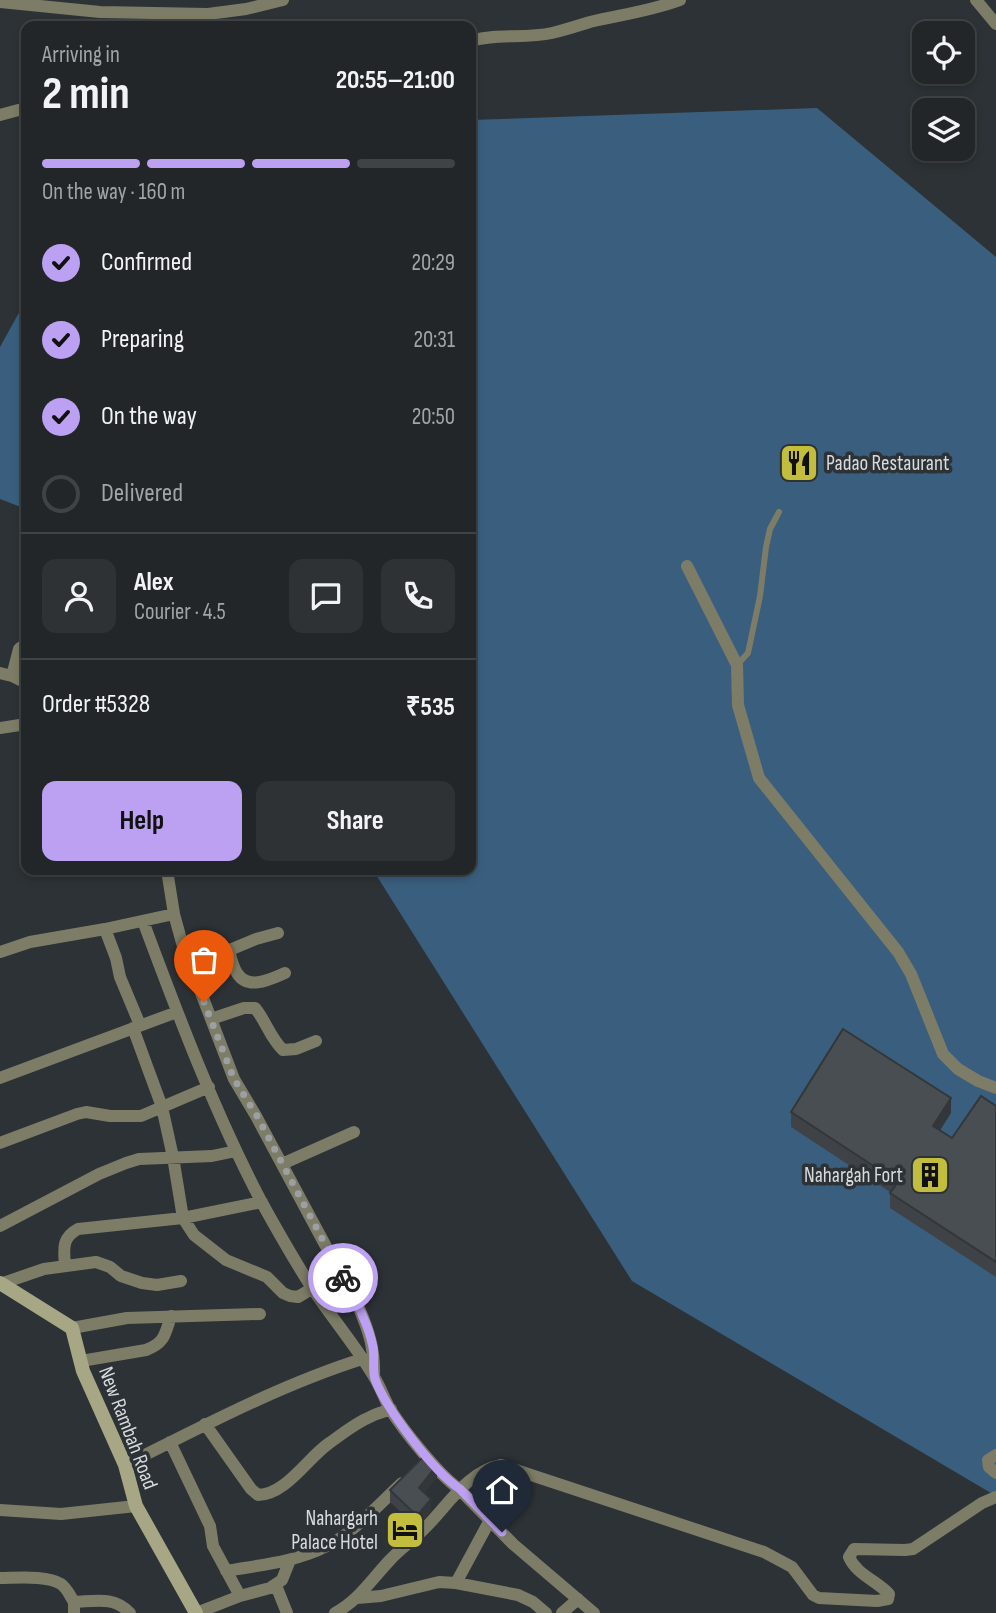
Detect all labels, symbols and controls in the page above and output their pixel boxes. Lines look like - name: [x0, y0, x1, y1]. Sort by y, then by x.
- map controls: [912, 21, 975, 161]
- button: locate: [912, 21, 975, 84]
- text: Arriving in: [42, 41, 120, 69]
- text: 20:55–21:00: [336, 65, 455, 96]
- text: 2 min: [42, 67, 130, 122]
- button: layers: [912, 98, 975, 161]
- text: On the way · 160 m: [42, 178, 185, 206]
- icon: check: [42, 244, 80, 282]
- text: Confirmed: [101, 247, 192, 278]
- text: 20:29: [412, 249, 455, 277]
- icon: check: [42, 321, 80, 359]
- text: Preparing: [101, 324, 184, 355]
- text: 20:31: [414, 326, 455, 354]
- icon: check: [42, 398, 80, 436]
- text: On the way: [101, 401, 197, 432]
- text: 20:50: [412, 403, 455, 431]
- restaurant icon: Padao Restaurant: [778, 442, 820, 484]
- place label: Padao Restaurant: [826, 451, 949, 476]
- text: Delivered: [101, 478, 183, 509]
- button: person: [42, 559, 116, 633]
- button: chat: [289, 559, 363, 633]
- button: phone: [381, 559, 455, 633]
- text: Alex: [134, 567, 174, 598]
- text: Courier · 4.5: [134, 598, 226, 626]
- text: Order #5328: [42, 689, 150, 720]
- text: ₹535: [406, 692, 455, 723]
- button: Help: [42, 781, 242, 861]
- button: Share: [256, 781, 455, 861]
- pin: [174, 930, 234, 1002]
- icon: bag: [185, 941, 223, 979]
- building icon: Nahargah Fort: [909, 1154, 951, 1196]
- place label: Nahargah Fort: [804, 1163, 903, 1188]
- courier: [308, 1243, 378, 1313]
- icon: bike: [324, 1259, 362, 1297]
- street label: New Rambah Road: [93, 1363, 163, 1493]
- pin: [472, 1460, 532, 1532]
- icon: home: [483, 1471, 521, 1509]
- place label: Nahargarh Palace Hotel: [291, 1506, 378, 1555]
- hotel icon: Nahargarh Palace Hotel: [384, 1509, 426, 1551]

